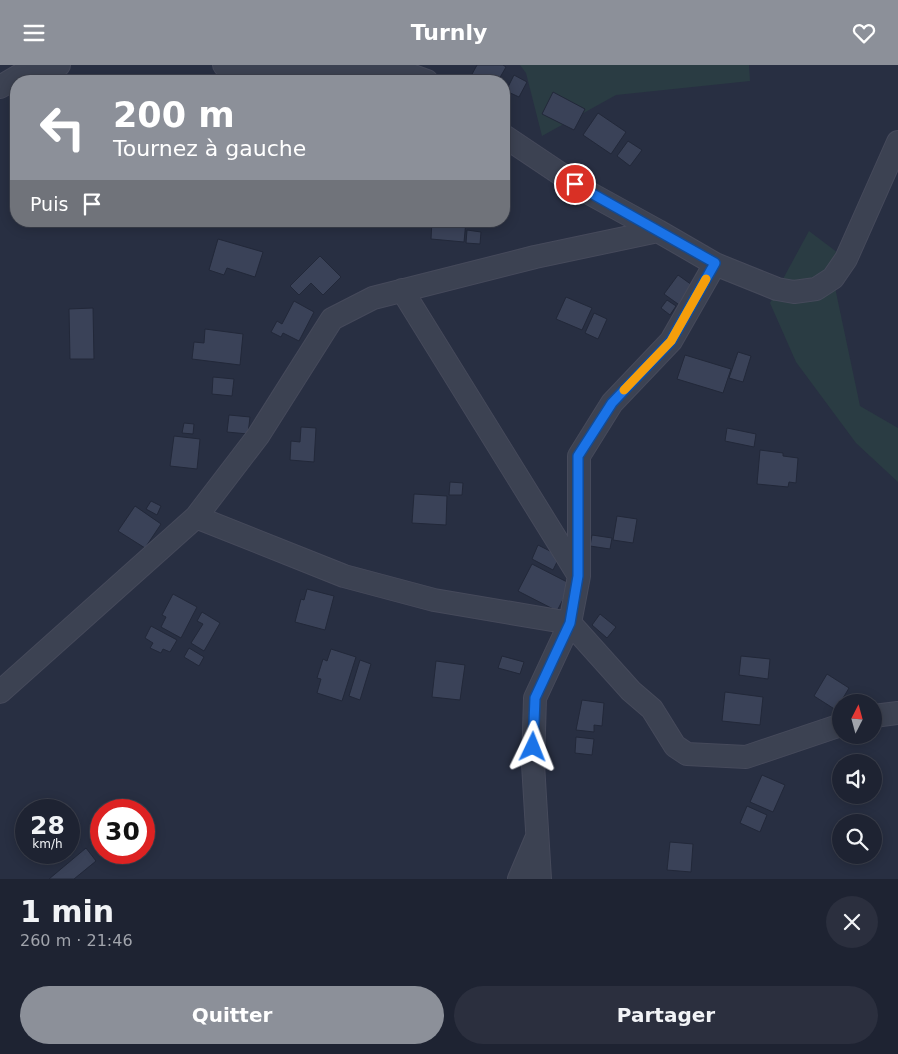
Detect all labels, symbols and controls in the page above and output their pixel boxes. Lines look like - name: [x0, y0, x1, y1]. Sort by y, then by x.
- icon: menu: [20, 19, 48, 47]
- icon: heart: [850, 19, 878, 47]
- text: Turnly: [411, 20, 487, 45]
- icon: left: [30, 95, 95, 160]
- text: 200 m: [113, 95, 235, 135]
- text: Tournez à gauche: [113, 136, 306, 161]
- pin: [554, 163, 596, 205]
- icon: arrive: [561, 170, 589, 198]
- icon: arrive: [78, 190, 106, 218]
- text: Puis: [30, 193, 68, 215]
- north arrow: [832, 694, 882, 744]
- map controls: [832, 694, 882, 864]
- position arrow: [506, 720, 558, 772]
- button: sound: [832, 754, 882, 804]
- speed limit sign: 30: [90, 799, 155, 864]
- text: 28: [30, 811, 65, 840]
- button: search: [832, 814, 882, 864]
- text: km/h: [32, 837, 63, 851]
- text: 1 min: [20, 894, 114, 929]
- button: close: [826, 896, 878, 948]
- text: 260 m · 21:46: [20, 931, 133, 950]
- button: Quitter: [20, 986, 444, 1044]
- button: Partager: [454, 986, 878, 1044]

